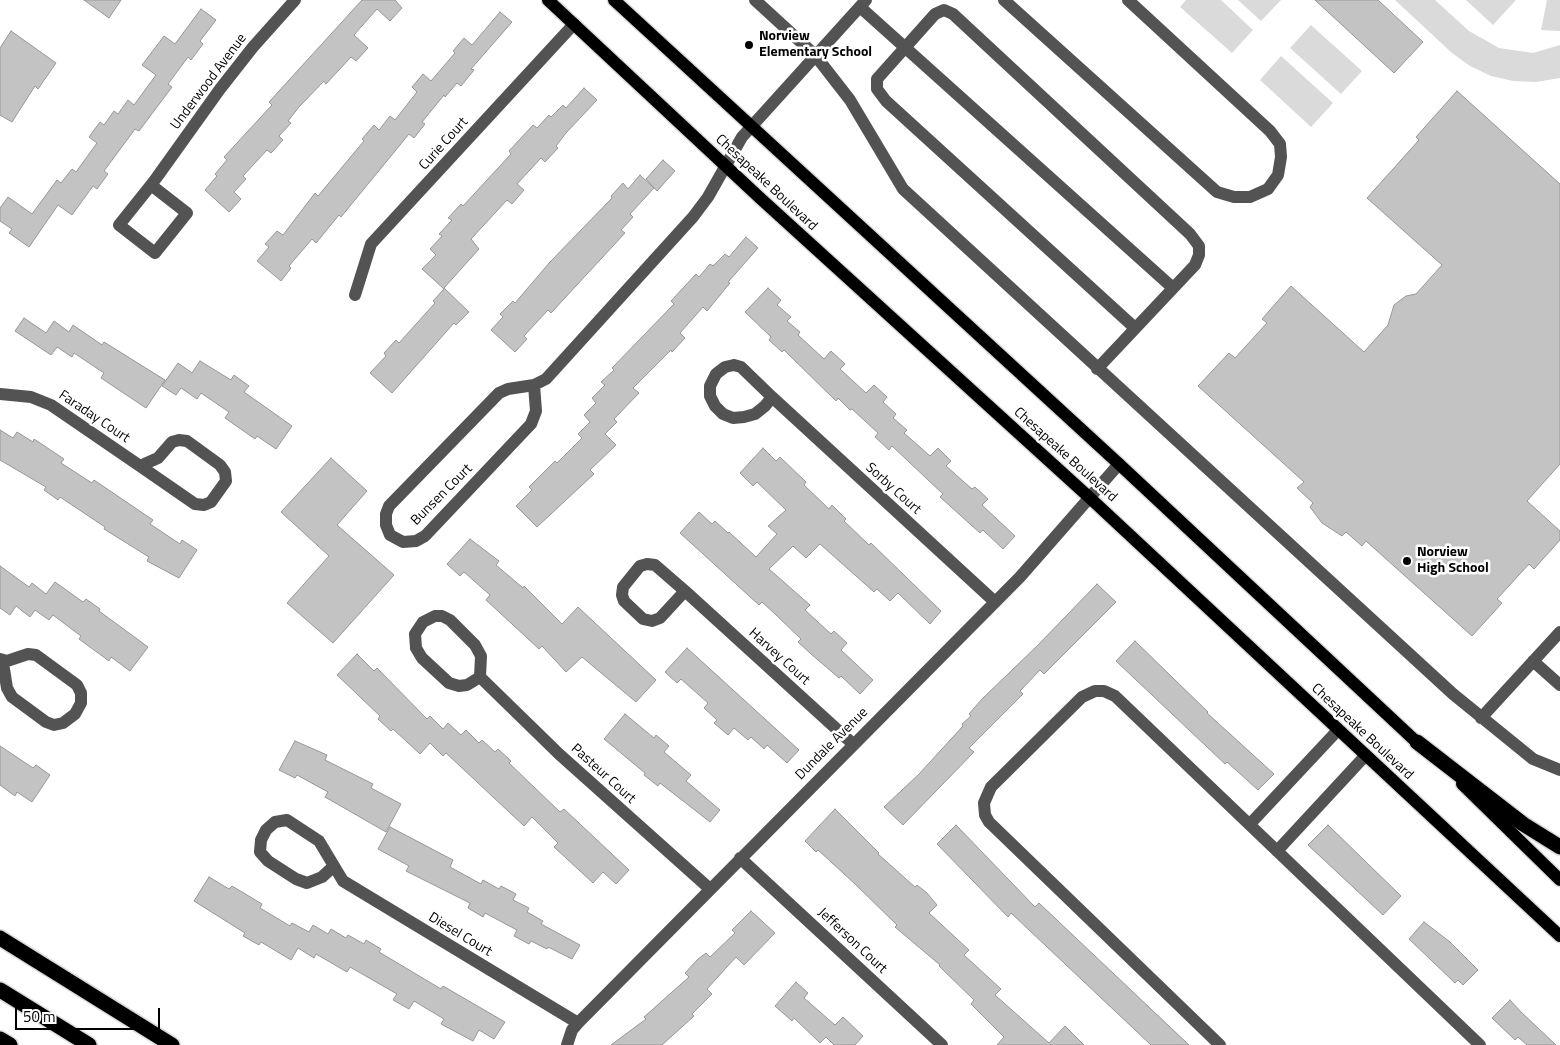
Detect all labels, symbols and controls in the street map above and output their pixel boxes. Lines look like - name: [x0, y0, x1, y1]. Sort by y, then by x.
- place label: Norview Elementary School: [759, 29, 872, 62]
- street label: Underwood Avenue: [168, 31, 250, 133]
- marker: Norview Elementary School: [743, 39, 755, 51]
- street label: Curie Court: [416, 114, 472, 174]
- street label: Chesapeake Boulevard: [712, 131, 820, 235]
- street label: Faraday Court: [55, 387, 133, 447]
- street label: Chesapeake Boulevard: [1010, 404, 1120, 506]
- street label: Sorby Court: [862, 460, 924, 518]
- street label: Bunsen Court: [408, 461, 476, 529]
- place label: Norview High School: [1417, 545, 1489, 578]
- marker: Norview High School: [1401, 555, 1413, 567]
- street label: Harvey Court: [745, 625, 813, 689]
- street label: Chesapeake Boulevard: [1308, 680, 1416, 784]
- street label: Dundale Avenue: [792, 704, 872, 784]
- street label: Pasteur Court: [567, 741, 639, 807]
- street label: Jefferson Court: [814, 905, 890, 977]
- street label: Diesel Court: [425, 909, 495, 961]
- scale bar: [18, 998, 162, 1030]
- text: 50 m: [23, 1005, 56, 1028]

